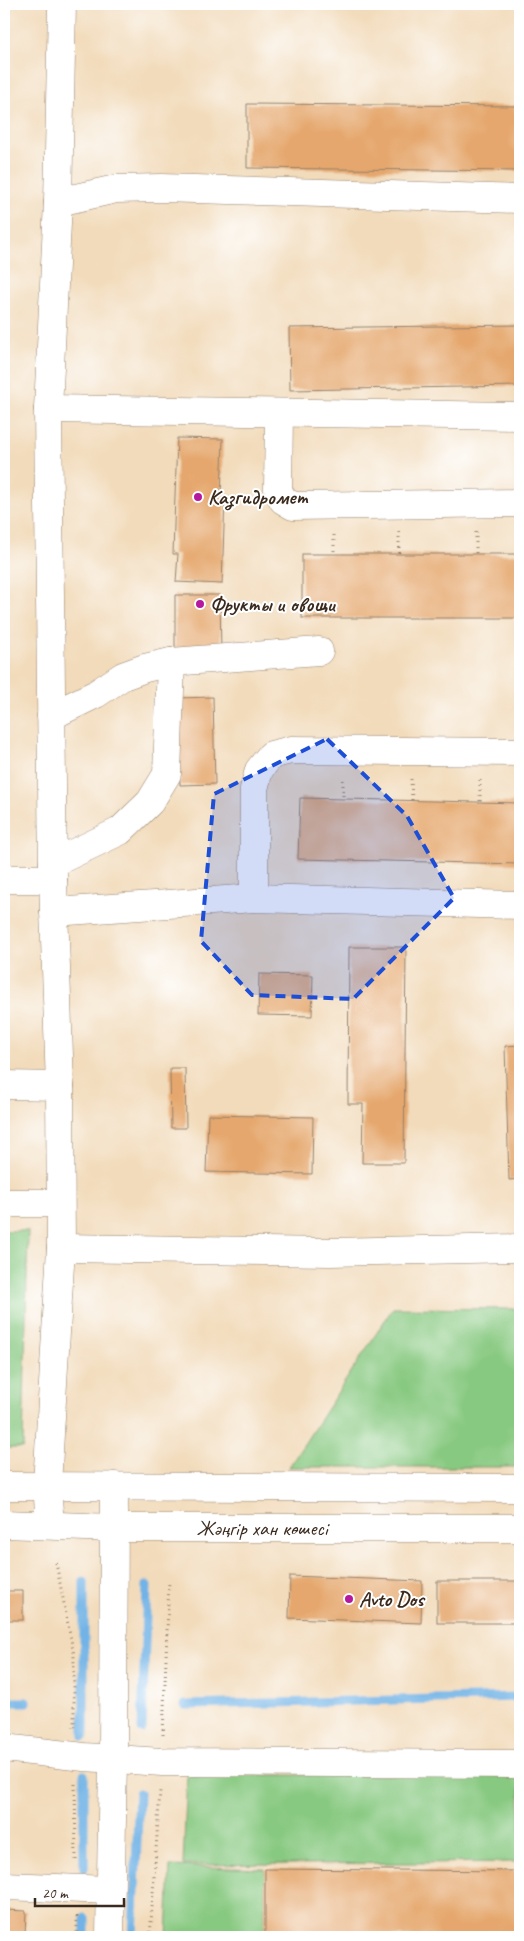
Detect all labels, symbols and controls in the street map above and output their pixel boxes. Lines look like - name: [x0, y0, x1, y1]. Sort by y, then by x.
- place label: Казгидромет: [208, 484, 309, 511]
- marker: Казгидромет: [192, 491, 204, 503]
- place label: Фрукты и овощи: [210, 591, 337, 617]
- marker: Фрукты и овощи: [194, 598, 206, 610]
- street label: Жәңгір хан көшесі: [196, 1515, 331, 1541]
- place label: Avto Dos: [359, 1586, 426, 1612]
- marker: Avto Dos: [343, 1593, 355, 1605]
- scale bar: [35, 1876, 124, 1908]
- text: 20 m: [42, 1884, 69, 1903]

